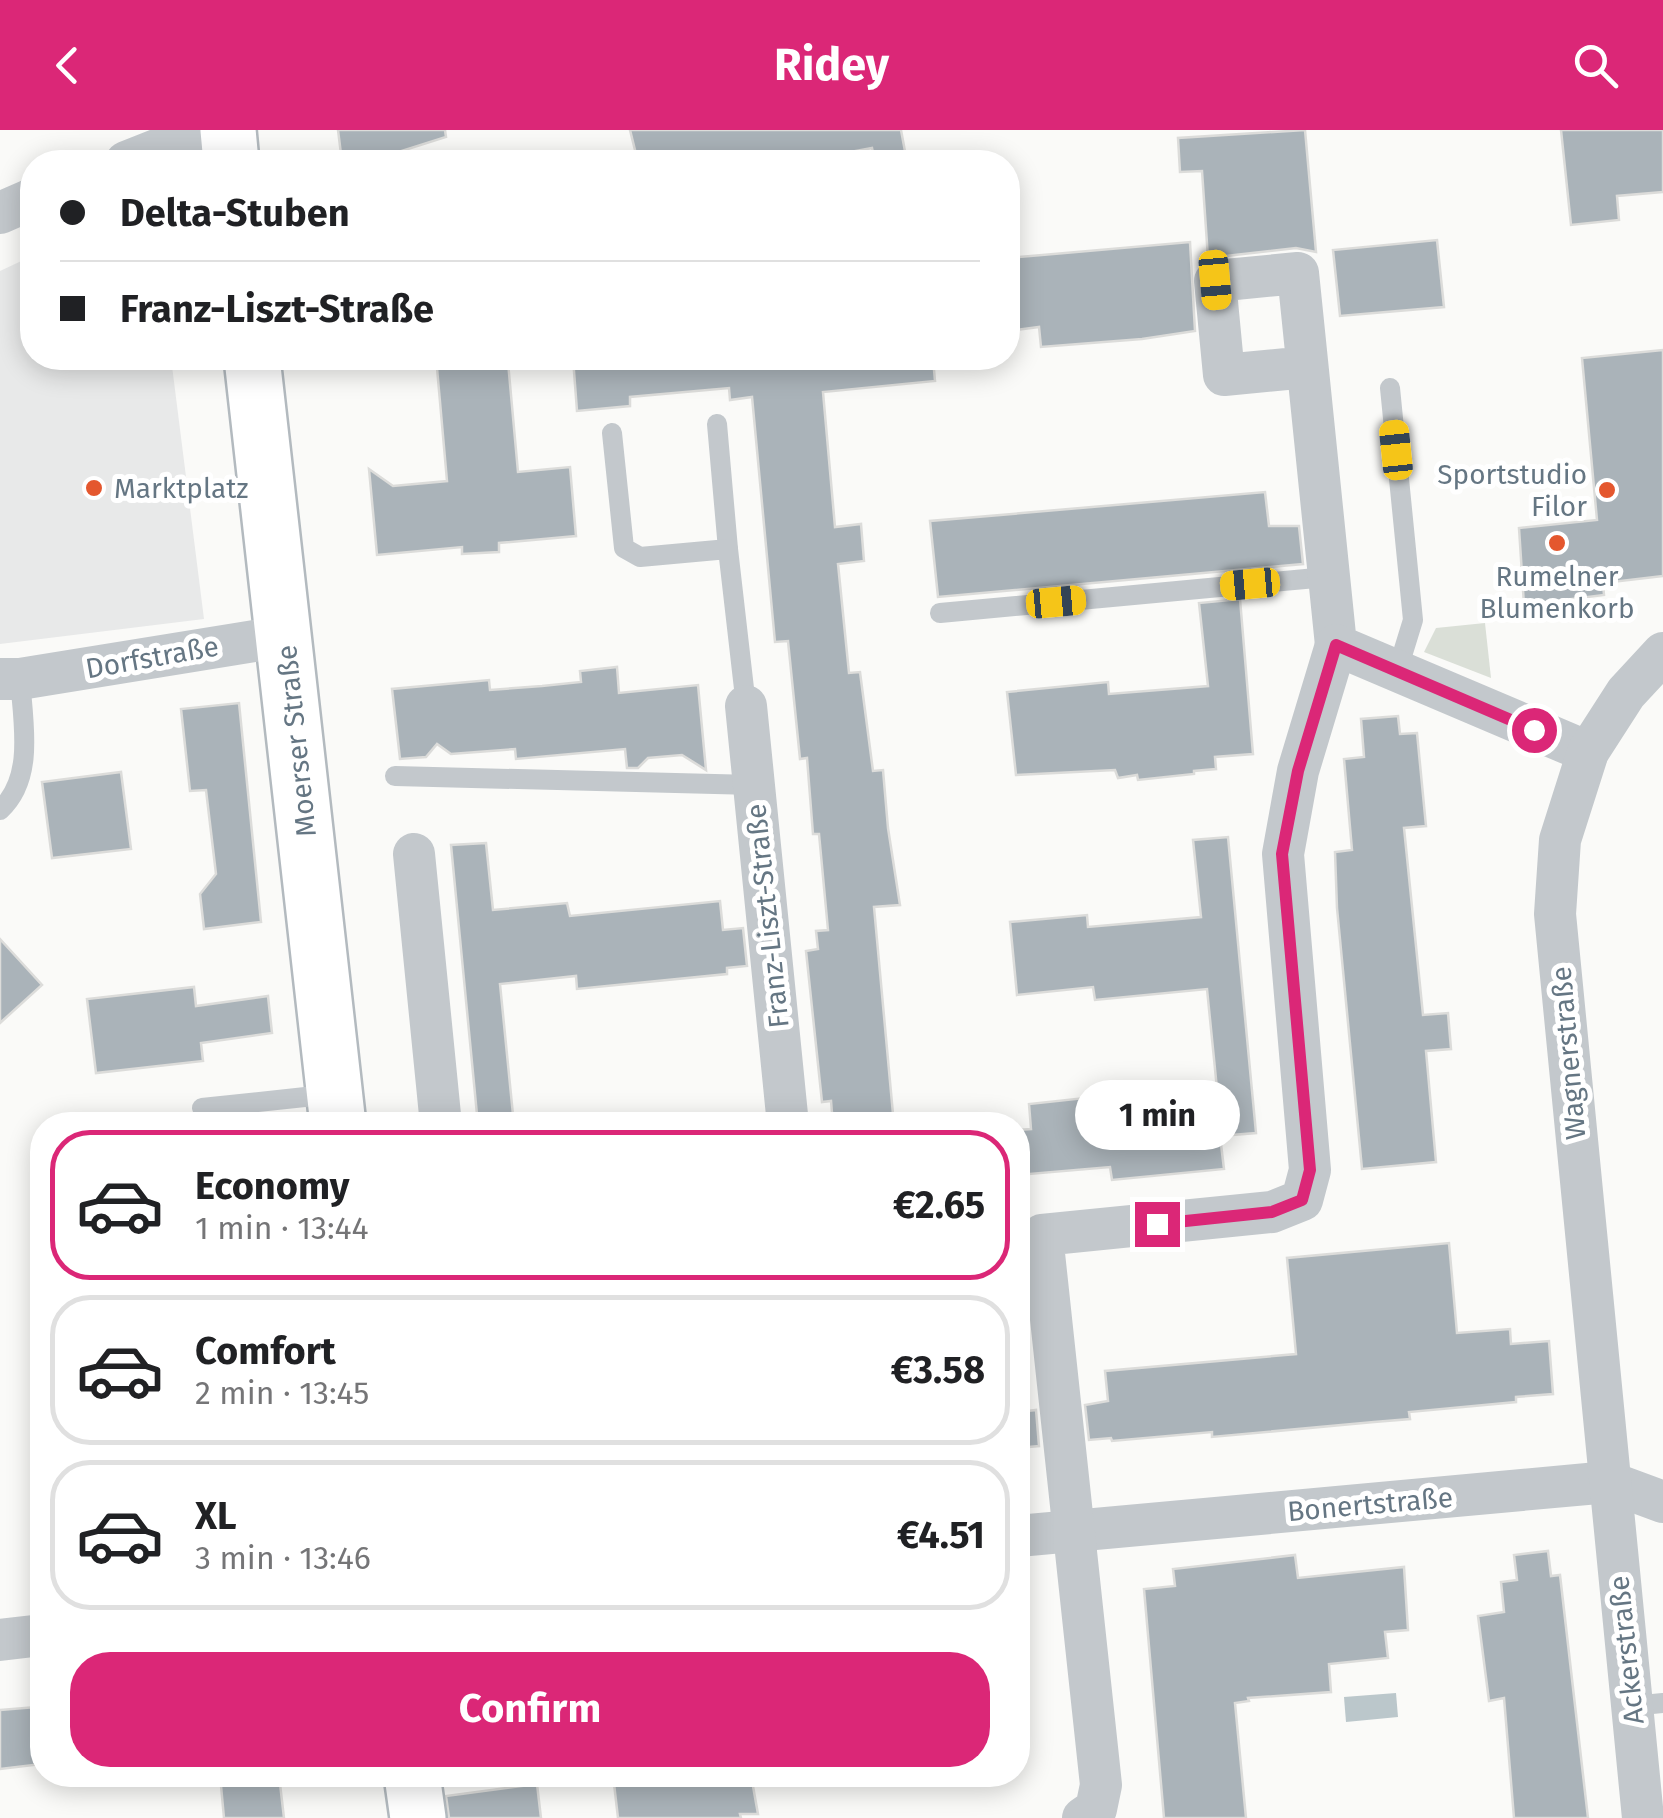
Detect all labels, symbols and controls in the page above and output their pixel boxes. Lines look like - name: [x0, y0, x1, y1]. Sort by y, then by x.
- icon: back: [40, 38, 95, 93]
- text: Ridey: [774, 38, 889, 92]
- icon: search: [1568, 38, 1623, 93]
- text: Delta-Stuben: [120, 190, 350, 236]
- car: [1197, 249, 1233, 311]
- text: Franz-Liszt-Straße: [120, 286, 434, 332]
- car: [1378, 419, 1414, 481]
- place label: Sportstudio Filor: [1437, 458, 1587, 523]
- place label: Marktplatz: [114, 472, 249, 505]
- marker: Marktplatz: [83, 477, 105, 499]
- marker: Sportstudio Filor: [1596, 479, 1618, 501]
- marker: Rumelner Blumenkorb: [1546, 532, 1568, 554]
- place label: Rumelner Blumenkorb: [1479, 560, 1635, 625]
- car: [1219, 566, 1281, 602]
- car: [1025, 584, 1087, 620]
- street label: Dorfstraße: [83, 630, 221, 685]
- street label: Moerser Straße: [270, 643, 323, 838]
- route start: [1512, 708, 1557, 753]
- street label: Franz-Liszt-Straße: [739, 802, 796, 1030]
- street label: Wagnerstraße: [1544, 965, 1593, 1141]
- callout: 1 min: [1074, 1079, 1240, 1149]
- text: 1 min: [1119, 1096, 1196, 1134]
- icon: car: [75, 1160, 165, 1250]
- text: Economy: [195, 1163, 350, 1209]
- text: €2.65: [893, 1182, 985, 1228]
- route end: [1135, 1202, 1180, 1247]
- text: 1 min · 13:44: [195, 1209, 369, 1247]
- icon: car: [75, 1325, 165, 1415]
- text: Comfort: [195, 1328, 336, 1374]
- text: €3.58: [891, 1347, 985, 1393]
- text: 2 min · 13:45: [195, 1374, 369, 1412]
- street label: Bonertstraße: [1286, 1481, 1454, 1528]
- icon: car: [75, 1490, 165, 1580]
- text: XL: [195, 1493, 237, 1539]
- text: €4.51: [897, 1512, 985, 1558]
- text: 3 min · 13:46: [195, 1539, 371, 1577]
- street label: Ackerstraße: [1602, 1574, 1651, 1726]
- button: Confirm: [70, 1652, 990, 1767]

